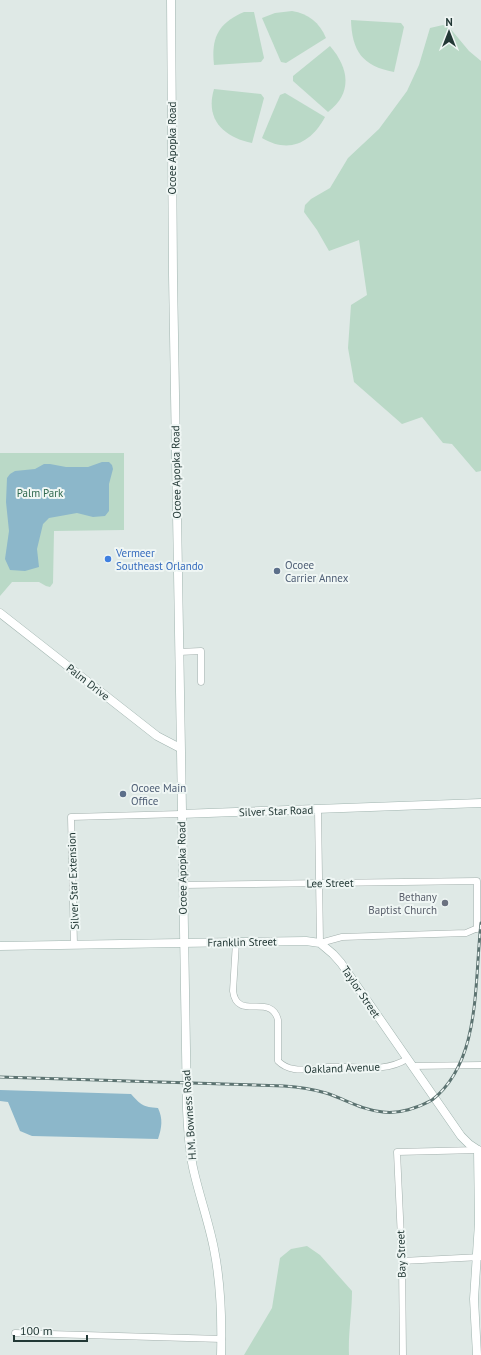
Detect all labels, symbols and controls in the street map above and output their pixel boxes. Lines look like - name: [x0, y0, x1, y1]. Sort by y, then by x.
- north arrow: [429, 12, 469, 52]
- text: N: [445, 15, 453, 29]
- street label: Ocoee Apopka Road: [165, 101, 179, 194]
- street label: Ocoee Apopka Road: [168, 425, 184, 519]
- park label: Palm Park: [17, 486, 64, 500]
- place label: Vermeer Southeast Orlando: [115, 546, 204, 573]
- marker: Vermeer Southeast Orlando: [103, 554, 113, 564]
- place label: Ocoee Carrier Annex: [285, 558, 349, 585]
- marker: Ocoee Carrier Annex: [272, 566, 282, 576]
- street label: Palm Drive: [64, 661, 113, 703]
- place label: Ocoee Main Office: [131, 781, 186, 808]
- marker: Ocoee Main Office: [118, 789, 128, 799]
- street label: Silver Star Road: [239, 803, 314, 819]
- street label: Ocoee Apopka Road: [174, 821, 190, 915]
- street label: Silver Star Extension: [64, 832, 82, 930]
- street label: Lee Street: [306, 876, 354, 890]
- place label: Bethany Baptist Church: [368, 890, 438, 917]
- marker: Bethany Baptist Church: [440, 898, 450, 908]
- street label: Franklin Street: [207, 934, 277, 950]
- street label: Taylor Street: [339, 963, 384, 1021]
- street label: Oakland Avenue: [304, 1060, 381, 1076]
- street label: H.M. Bowness Road: [179, 1069, 199, 1161]
- street label: Bay Street: [393, 1230, 409, 1278]
- scale bar: [14, 1317, 87, 1343]
- text: 100 m: [20, 1323, 53, 1338]

